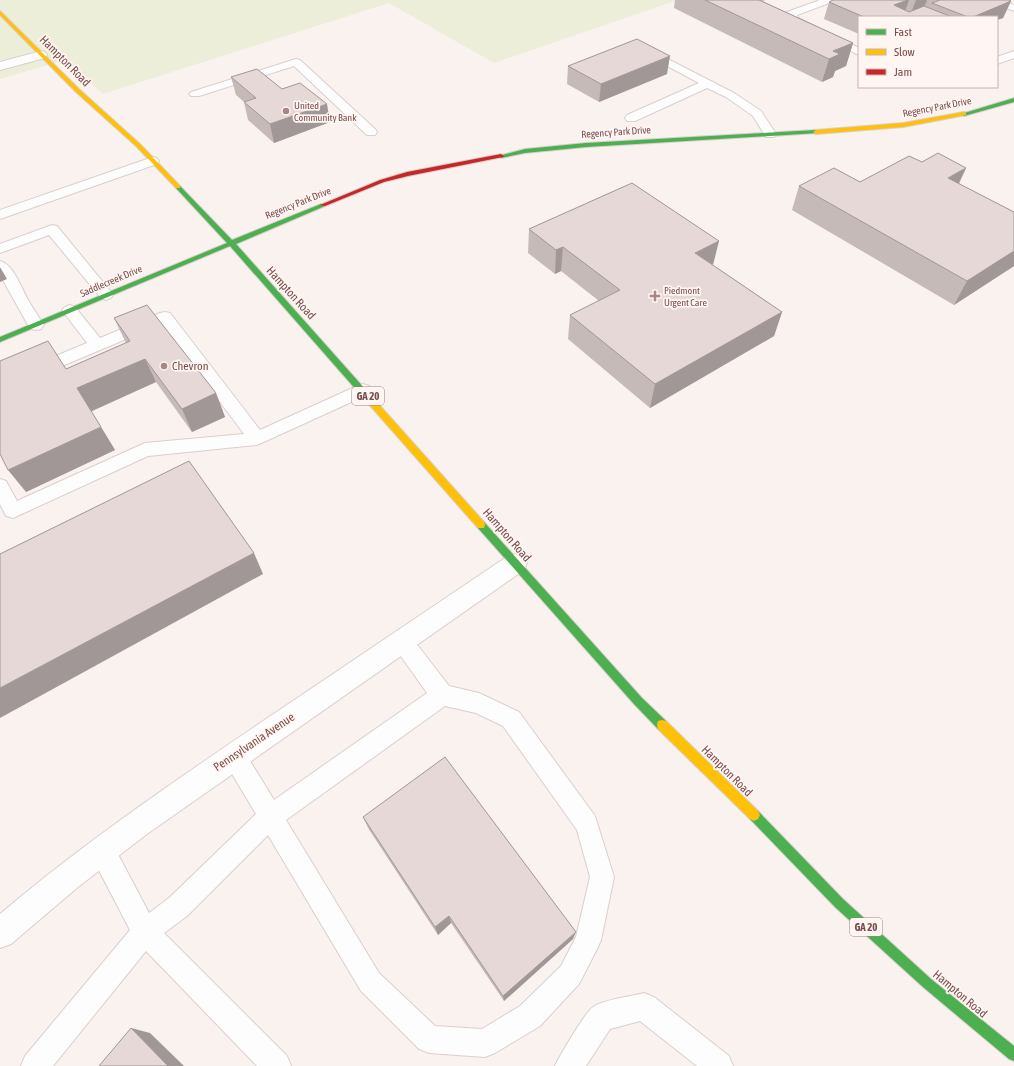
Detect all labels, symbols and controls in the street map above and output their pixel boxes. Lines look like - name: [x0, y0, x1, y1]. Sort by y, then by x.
- legend: [858, 16, 998, 88]
- text: Fast: [894, 25, 912, 39]
- street label: Hampton Road: [37, 33, 93, 89]
- text: Slow: [894, 45, 915, 59]
- text: Jam: [894, 65, 912, 79]
- street label: Regency Park Drive: [902, 95, 973, 119]
- place label: United Community Bank: [294, 100, 357, 123]
- marker: United Community Bank: [281, 106, 291, 116]
- street label: Regency Park Drive: [581, 124, 652, 140]
- street label: Regency Park Drive: [264, 185, 333, 221]
- street label: Saddlecreek Drive: [78, 263, 144, 299]
- street label: Hampton Road: [264, 264, 318, 322]
- place label: Piedmont Urgent Care: [664, 285, 707, 308]
- marker: Piedmont Urgent Care: [649, 290, 661, 302]
- place label: Chevron: [172, 359, 209, 373]
- marker: Chevron: [159, 361, 169, 371]
- road number: GA 20: [352, 387, 384, 405]
- street label: Hampton Road: [480, 505, 534, 565]
- street label: Pennsylvania Avenue: [211, 710, 297, 774]
- street label: Hampton Road: [699, 743, 755, 799]
- road number: GA 20: [850, 918, 882, 936]
- street label: Hampton Road: [930, 967, 990, 1021]

